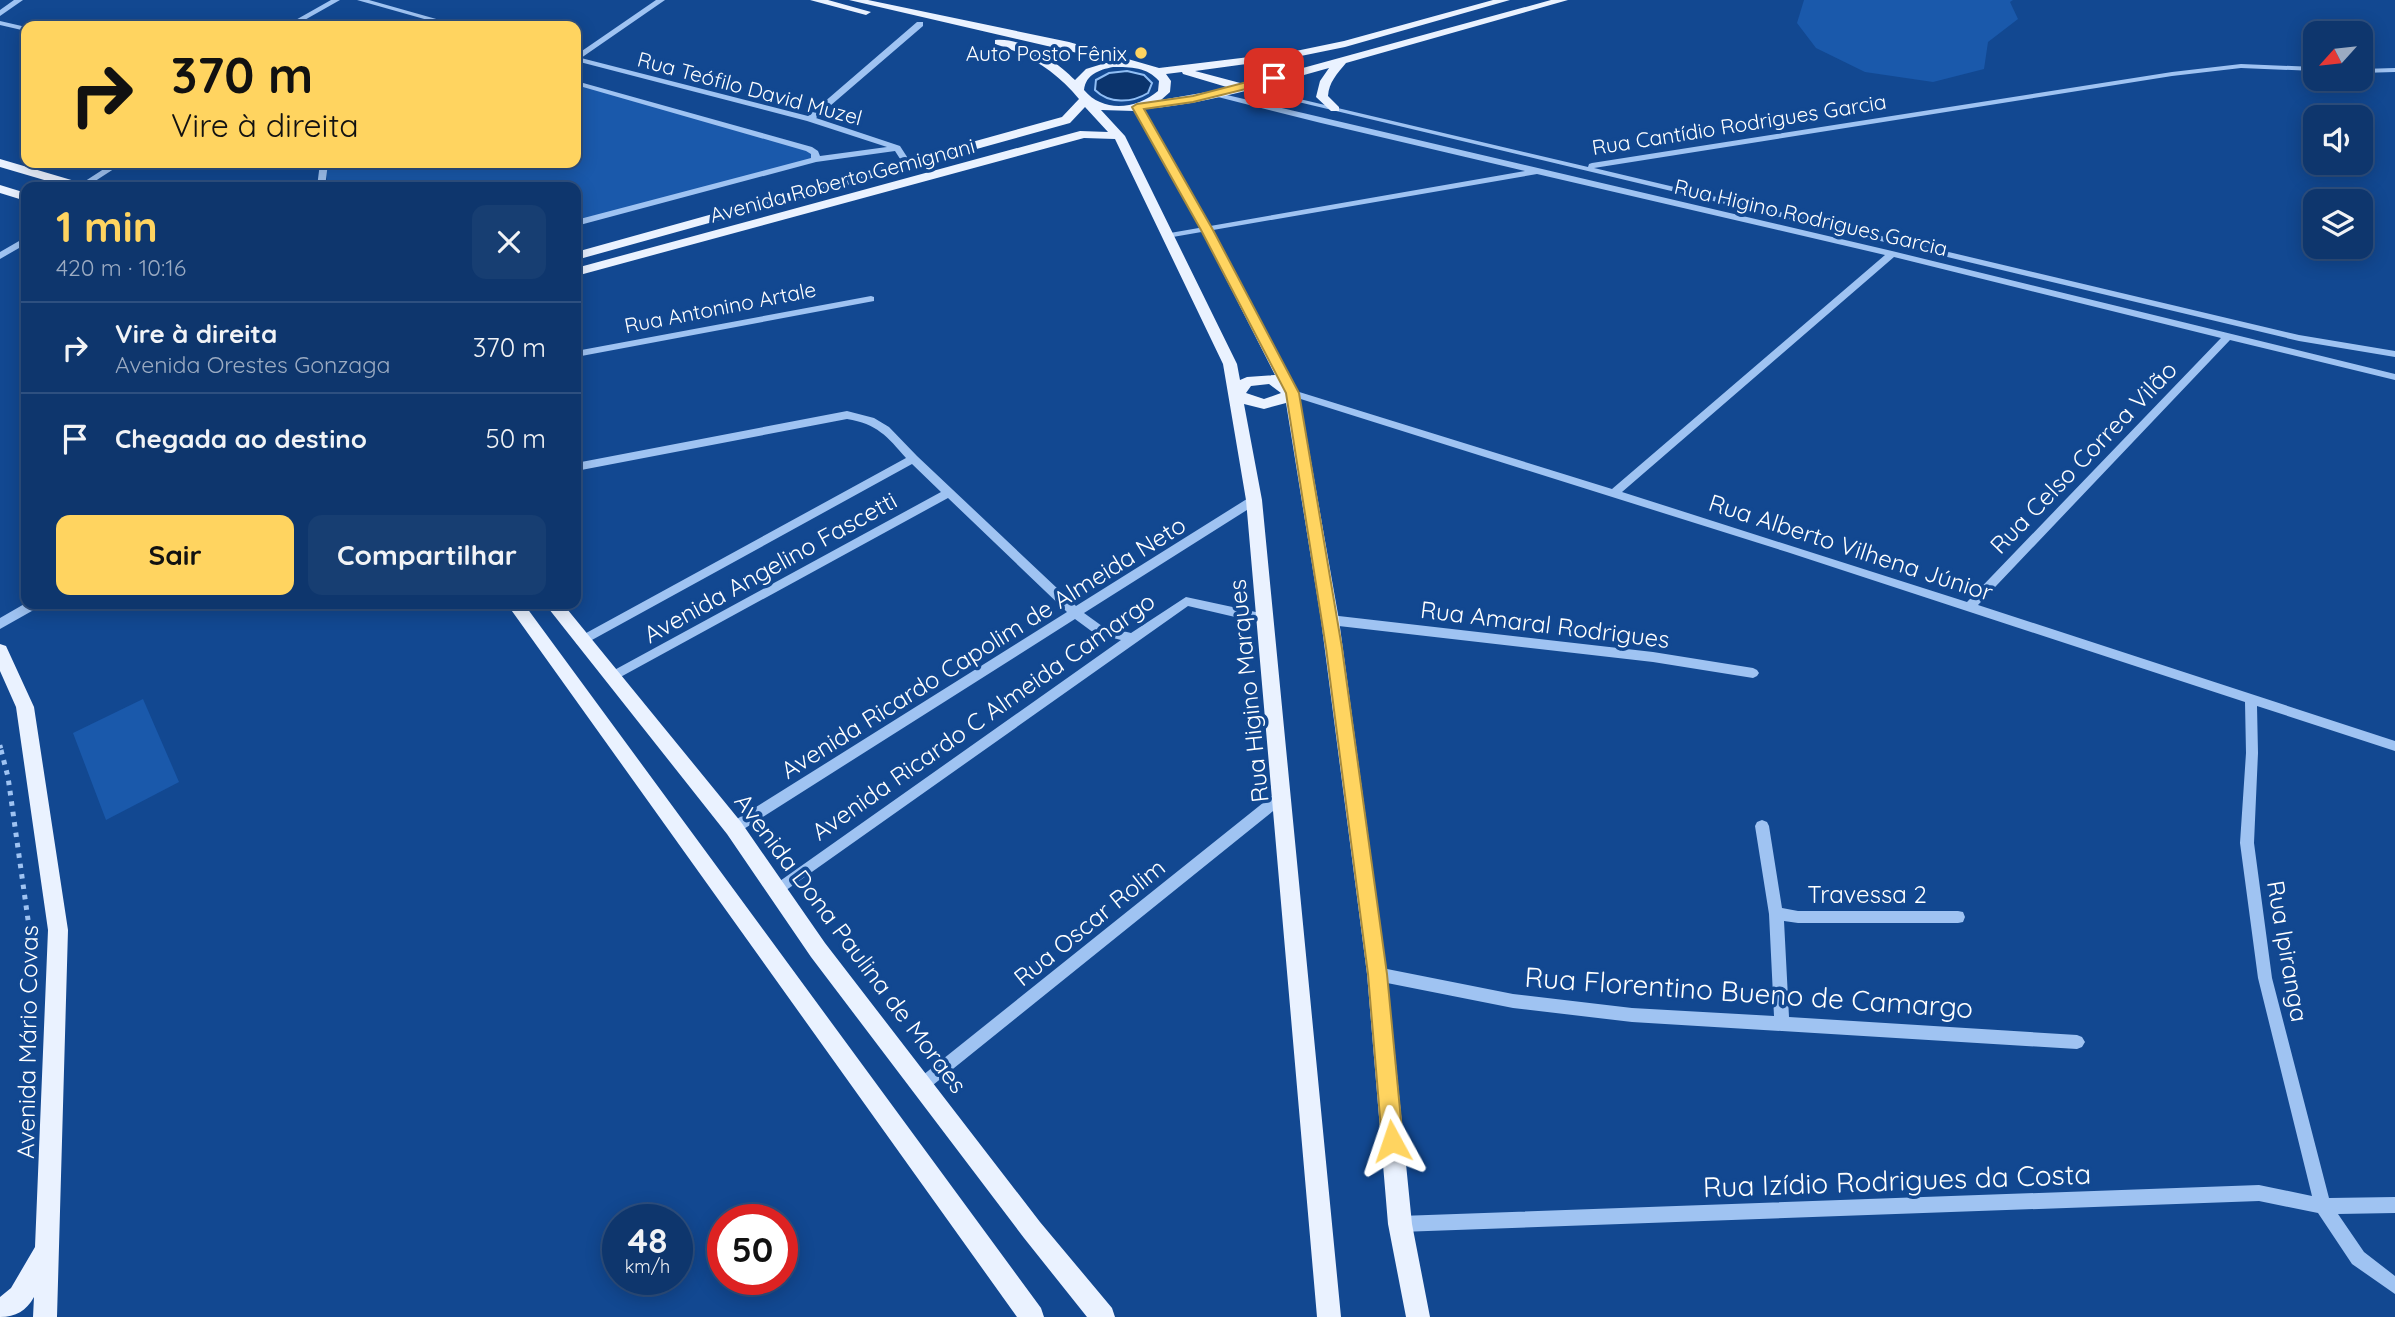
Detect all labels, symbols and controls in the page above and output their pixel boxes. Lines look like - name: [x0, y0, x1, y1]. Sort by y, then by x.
- north arrow: [2303, 21, 2373, 91]
- map controls: [2303, 21, 2373, 259]
- place label: Auto Posto Fênix: [966, 40, 1127, 66]
- text: 370 m: [171, 44, 313, 105]
- street label: Rua Teófilo David Muzel: [635, 45, 865, 131]
- marker: Auto Posto Fênix: [1133, 45, 1149, 61]
- pin: [1244, 48, 1304, 108]
- icon: right: [56, 49, 147, 140]
- icon: arrive: [1255, 59, 1293, 97]
- street label: Rua Cantídio Rodrigues Garcia: [1590, 88, 1888, 160]
- text: Vire à direita: [171, 105, 359, 145]
- button: sound: [2303, 105, 2373, 175]
- street label: Avenida Roberto Gemignani: [707, 132, 977, 228]
- street label: Rua Higino Rodrigues Garcia: [1672, 173, 1950, 261]
- button: layers: [2303, 189, 2373, 259]
- text: 1 min: [56, 200, 158, 253]
- button: close: [472, 205, 546, 279]
- text: 420 m · 10:16: [56, 253, 186, 282]
- street label: Rua Antonino Artale: [622, 276, 818, 338]
- text: Vire à direita: [115, 317, 277, 350]
- icon: right: [56, 329, 94, 367]
- text: 370 m: [473, 331, 546, 364]
- text: Avenida Orestes Gonzaga: [115, 350, 390, 379]
- street label: Rua Celso Correa Vilão: [1983, 354, 2183, 560]
- icon: arrive: [56, 420, 94, 458]
- text: Chegada ao destino: [115, 422, 367, 455]
- text: 50 m: [486, 422, 546, 455]
- street label: Avenida Angelino Fascetti: [638, 485, 902, 649]
- street label: Rua Alberto Vilhena Júnior: [1705, 487, 1997, 607]
- street label: Avenida Ricardo Capolim de Almeida Neto: [775, 509, 1191, 785]
- button: Sair: [56, 515, 294, 595]
- button: Compartilhar: [308, 515, 546, 595]
- street label: Rua Higino Marques: [1221, 578, 1275, 804]
- street label: Avenida Ricardo C Almeida Camargo: [806, 586, 1160, 846]
- street label: Rua Amaral Rodrigues: [1419, 594, 1671, 654]
- street label: Avenida Dona Paulina de Moraes: [728, 787, 974, 1099]
- street label: Rua Oscar Rolim: [1007, 852, 1171, 992]
- street label: Rua Ipiranga: [2261, 878, 2315, 1024]
- street label: Travessa 2: [1807, 879, 1927, 909]
- street label: Avenida Mário Covas: [10, 925, 44, 1159]
- street label: Rua Florentino Bueno de Camargo: [1524, 959, 1974, 1025]
- position arrow: [1355, 1104, 1429, 1178]
- street label: Rua Izídio Rodrigues da Costa: [1702, 1156, 2092, 1204]
- speed limit sign: 50: [707, 1204, 798, 1295]
- text: 48: [628, 1218, 667, 1262]
- text: km/h: [625, 1255, 670, 1278]

